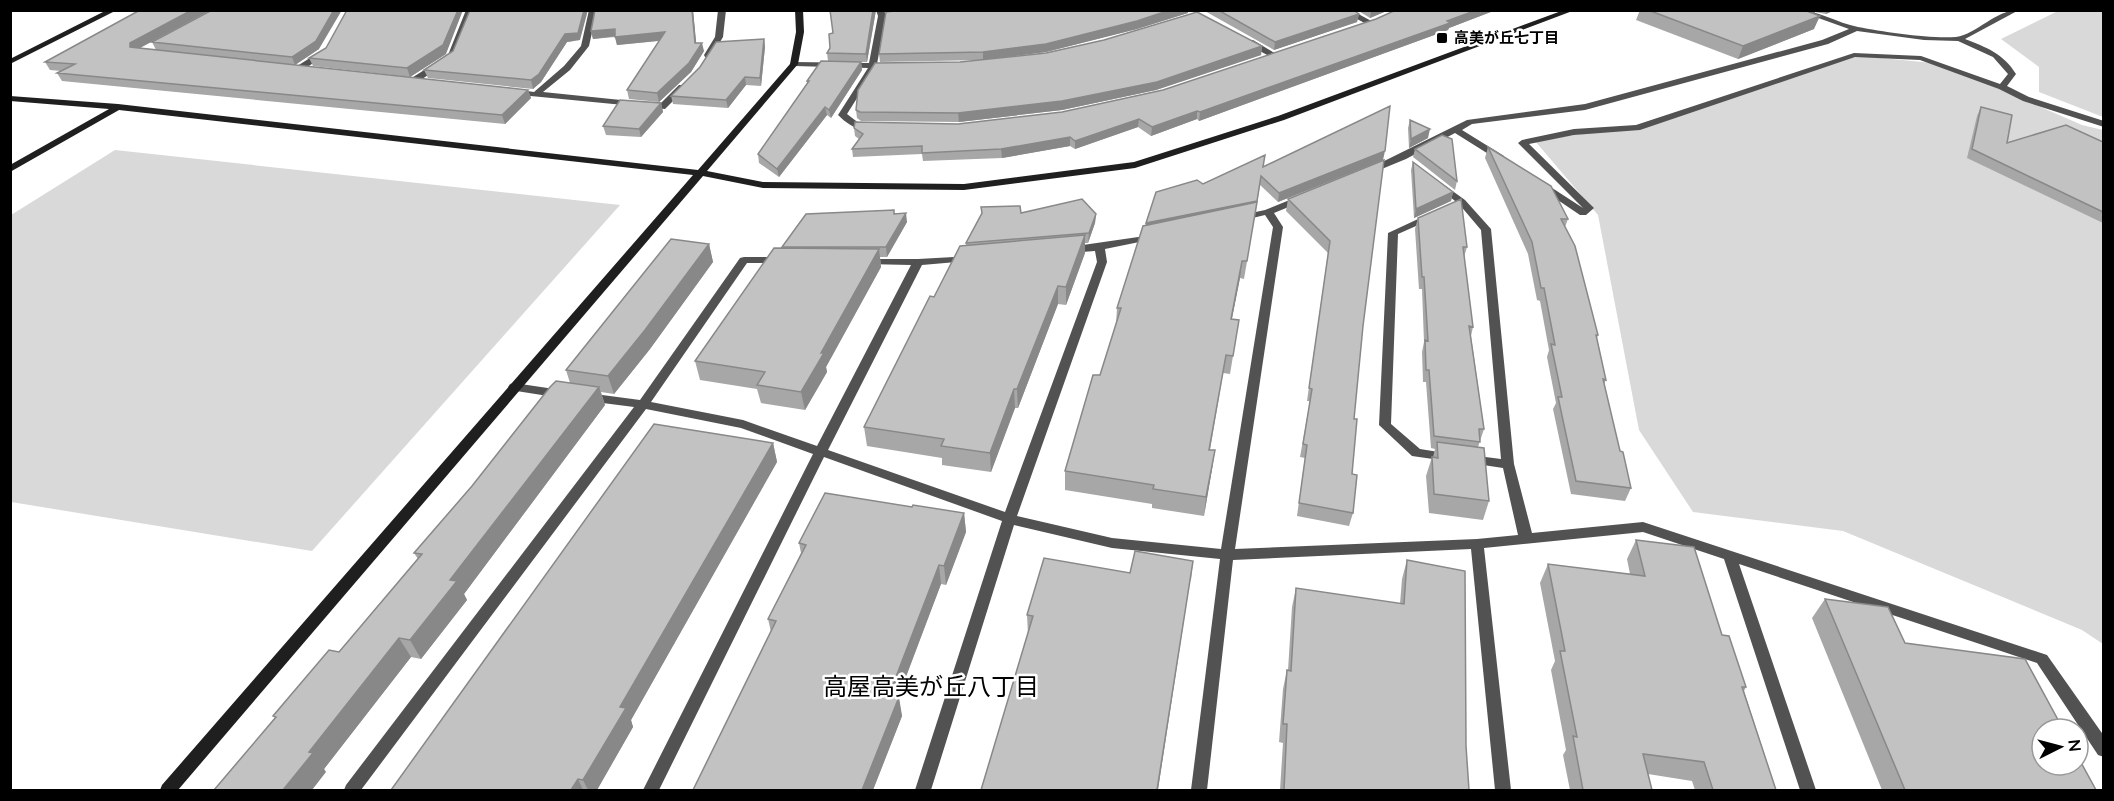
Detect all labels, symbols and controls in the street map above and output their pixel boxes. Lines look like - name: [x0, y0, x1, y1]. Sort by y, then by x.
- place label: 高美が丘七丁目: [1454, 28, 1559, 46]
- marker: 高美が丘七丁目: [1435, 31, 1449, 45]
- district label: 高屋高美が丘八丁目: [823, 671, 1039, 700]
- north arrow: [2030, 717, 2090, 777]
- text: N: [2065, 738, 2086, 753]

